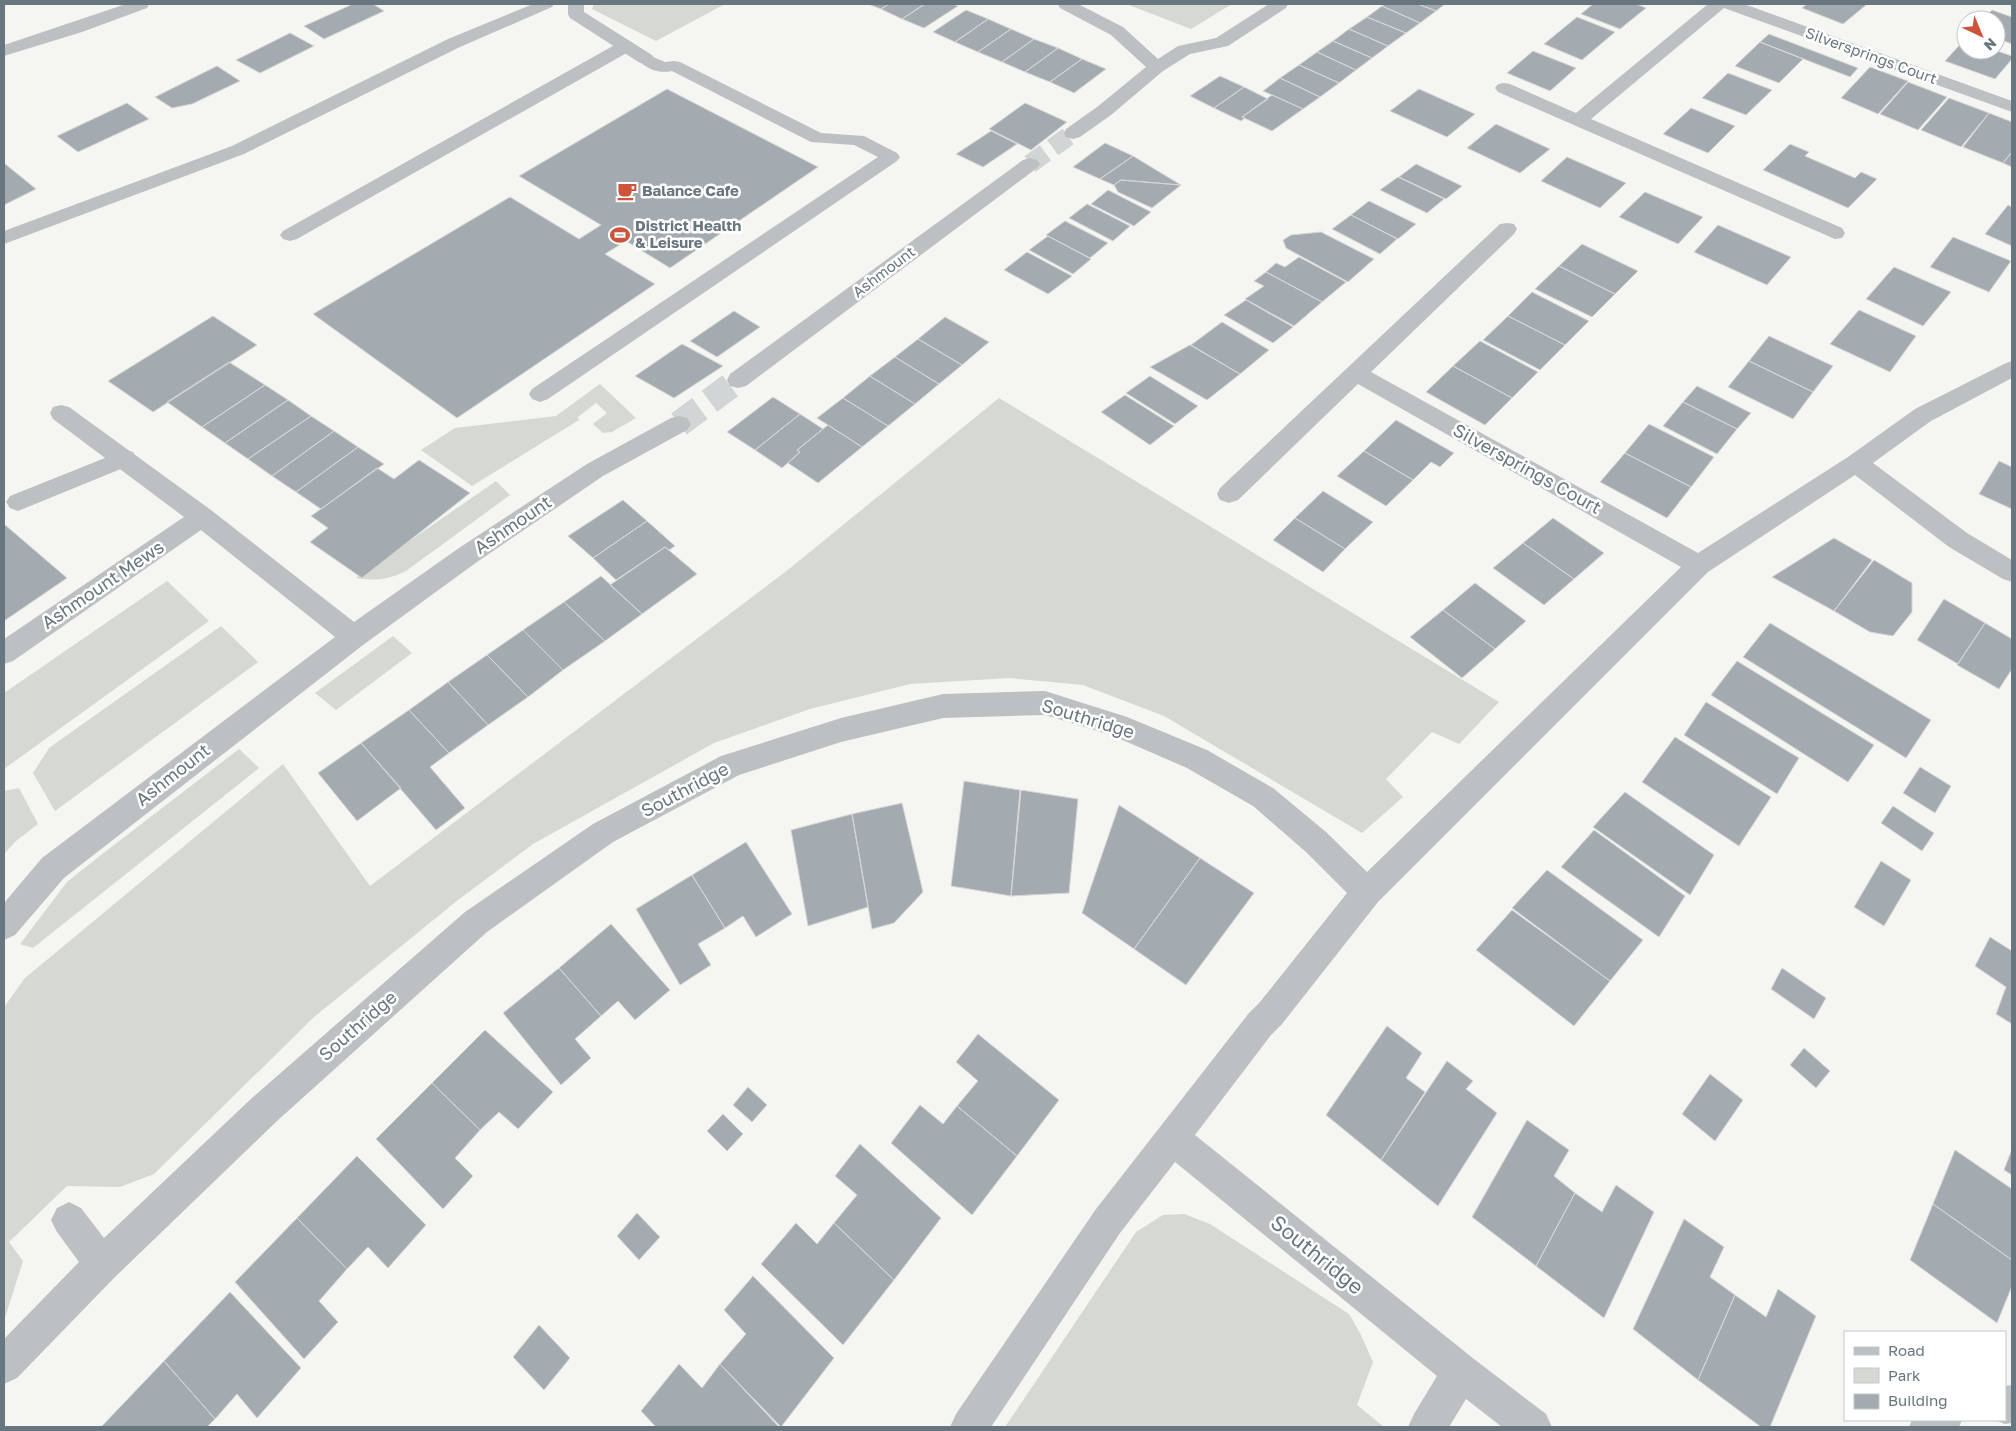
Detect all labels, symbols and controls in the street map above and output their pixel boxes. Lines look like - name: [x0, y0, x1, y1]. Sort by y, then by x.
- north arrow: [1956, 10, 2006, 60]
- street label: Silversprings Court: [1803, 23, 1939, 87]
- text: N: [1981, 35, 2000, 55]
- cafe icon: Balance Cafe: [616, 180, 638, 202]
- place label: Balance Cafe: [642, 181, 739, 199]
- place label: District Health & Leisure: [635, 216, 741, 251]
- sports icon: District Health & Leisure: [609, 224, 631, 246]
- street label: Ashmount: [849, 242, 918, 301]
- street label: Silversprings Court: [1450, 418, 1605, 518]
- street label: Ashmount: [470, 490, 555, 558]
- street label: Ashmount Mews: [37, 535, 168, 633]
- street label: Southridge: [1039, 694, 1137, 743]
- street label: Ashmount: [131, 738, 214, 810]
- street label: Southridge: [637, 757, 732, 821]
- street label: Southridge: [314, 985, 401, 1065]
- street label: Southridge: [1266, 1209, 1369, 1300]
- legend: [1844, 1331, 2006, 1421]
- text: Road: [1888, 1341, 1925, 1359]
- text: Park: [1888, 1366, 1921, 1384]
- text: Building: [1888, 1391, 1948, 1409]

